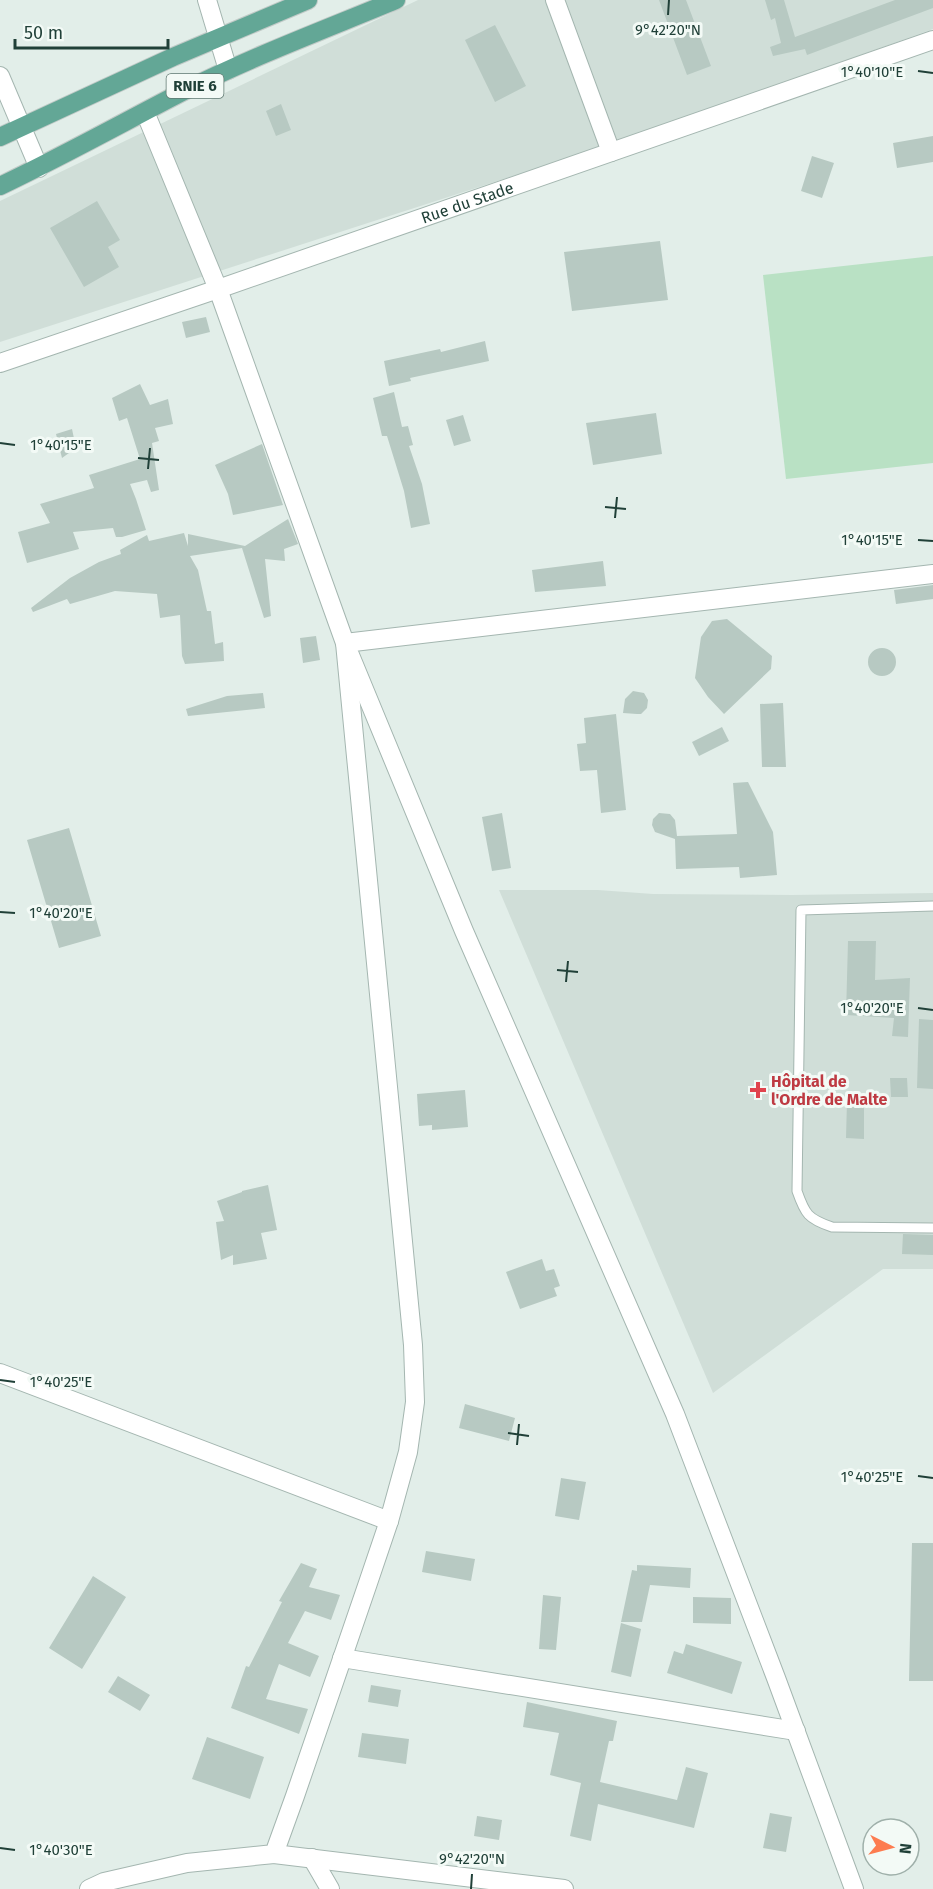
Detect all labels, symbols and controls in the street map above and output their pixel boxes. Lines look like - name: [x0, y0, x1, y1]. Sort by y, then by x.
- scale bar: [15, 12, 168, 50]
- text: 9°42'20"N: [635, 21, 701, 39]
- text: 50 m: [24, 22, 63, 44]
- text: 1°40'10"E: [841, 63, 903, 81]
- road number: RNIE 6: [166, 74, 224, 98]
- street label: Rue du Stade: [419, 178, 516, 228]
- text: 1°40'15"E: [30, 436, 92, 454]
- text: 1°40'15"E: [841, 531, 903, 549]
- text: 1°40'20"E: [29, 904, 93, 922]
- text: 1°40'20"E: [840, 999, 904, 1017]
- place label: Hôpital de l'Ordre de Malte: [771, 1072, 888, 1109]
- marker: Hôpital de l'Ordre de Malte: [749, 1081, 767, 1099]
- text: 1°40'25"E: [30, 1373, 92, 1391]
- text: 1°40'25"E: [841, 1468, 903, 1486]
- north arrow: [861, 1817, 921, 1877]
- text: 1°40'30"E: [29, 1841, 93, 1859]
- text: N: [895, 1842, 915, 1855]
- text: 9°42'20"N: [439, 1850, 505, 1868]

